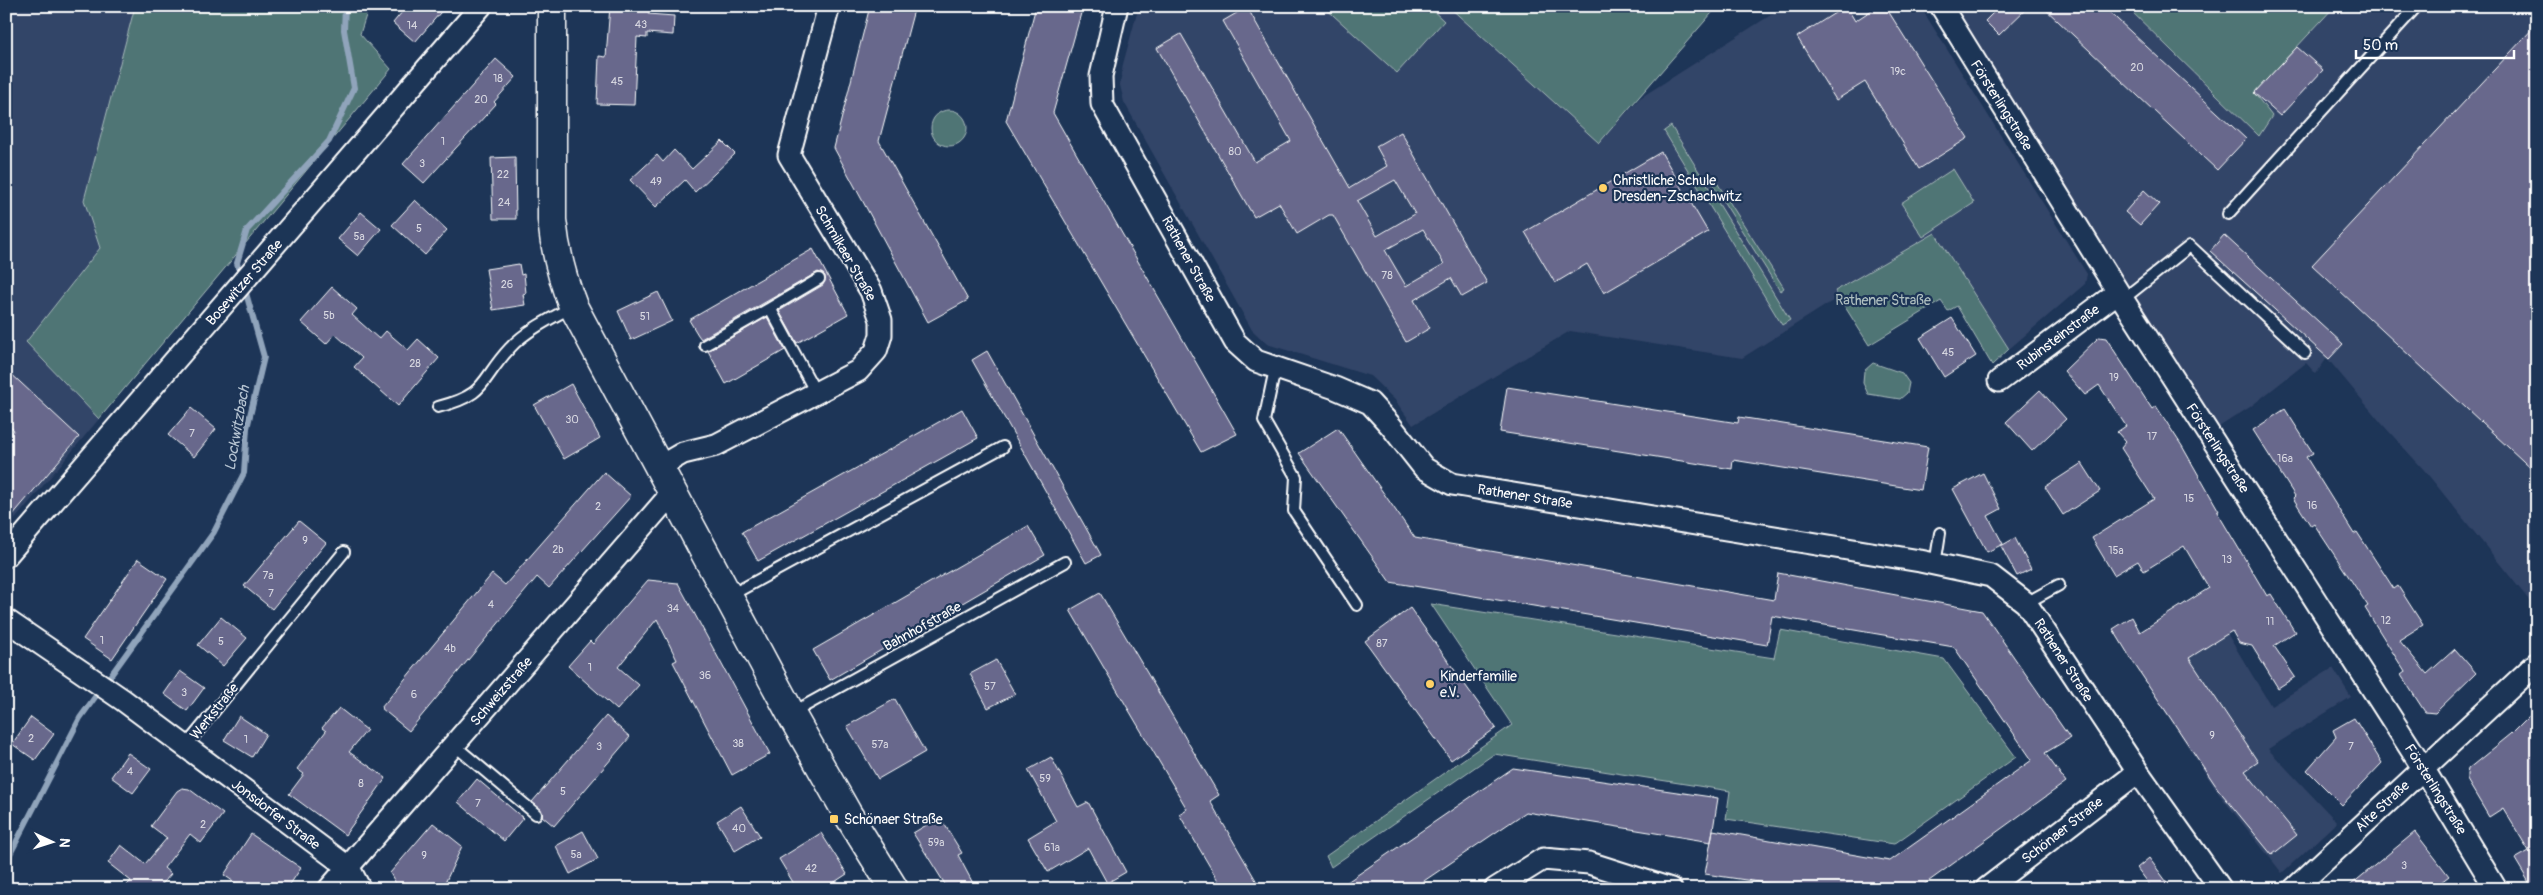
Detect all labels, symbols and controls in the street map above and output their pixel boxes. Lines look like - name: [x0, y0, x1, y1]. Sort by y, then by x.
- house number: 43: [635, 18, 647, 31]
- house number: 14: [407, 19, 418, 32]
- scale bar: [2356, 28, 2513, 60]
- text: 50 m: [2363, 36, 2398, 55]
- street label: Försterlingstraße: [1967, 57, 2036, 154]
- house number: 20: [2130, 61, 2144, 74]
- house number: 19c: [1890, 65, 1906, 78]
- house number: 18: [493, 72, 503, 85]
- house number: 45: [611, 75, 623, 88]
- house number: 20: [474, 93, 488, 106]
- house number: 1: [441, 135, 445, 148]
- house number: 80: [1228, 145, 1242, 158]
- house number: 3: [419, 157, 425, 170]
- house number: 22: [497, 168, 509, 181]
- place label: Christliche Schule Dresden-Zschachwitz: [1613, 172, 1742, 205]
- house number: 49: [650, 175, 662, 188]
- marker: Christliche Schule Dresden-Zschachwitz: [1597, 182, 1609, 194]
- house number: 24: [498, 196, 511, 209]
- street label: Schmilkaer Straße: [811, 203, 880, 304]
- street label: Rathener Straße: [1158, 213, 1219, 305]
- house number: 5: [416, 222, 422, 235]
- house number: 5a: [353, 230, 365, 243]
- street label: Bosewitzer Straße: [202, 236, 286, 329]
- house number: 78: [1381, 269, 1393, 282]
- house number: 26: [501, 278, 513, 291]
- park label: Rathener Straße: [1835, 292, 1931, 309]
- street label: Rubinsteinstraße: [2014, 301, 2103, 374]
- house number: 5b: [323, 309, 335, 322]
- house number: 51: [640, 310, 650, 323]
- house number: 45: [1942, 346, 1954, 359]
- house number: 28: [409, 357, 421, 370]
- house number: 19: [2109, 371, 2119, 384]
- water label: Lockwitzbach: [221, 383, 254, 472]
- street label: Försterlingstraße: [2182, 400, 2253, 496]
- house number: 30: [565, 413, 579, 426]
- house number: 7: [189, 427, 195, 440]
- house number: 17: [2147, 430, 2157, 443]
- house number: 16a: [2277, 452, 2293, 465]
- street label: Rathener Straße: [1476, 481, 1574, 512]
- house number: 15: [2184, 492, 2194, 505]
- house number: 16: [2307, 499, 2317, 512]
- house number: 2: [595, 500, 601, 513]
- house number: 9: [302, 534, 308, 547]
- house number: 2b: [552, 543, 564, 556]
- house number: 15a: [2108, 544, 2124, 557]
- house number: 13: [2222, 553, 2232, 566]
- house number: 7a: [263, 569, 273, 582]
- house number: 7: [268, 587, 274, 600]
- house number: 4: [488, 598, 495, 611]
- street label: Bahnhofstraße: [880, 598, 964, 655]
- house number: 34: [667, 602, 680, 615]
- house number: 12: [2381, 614, 2391, 627]
- street label: Rathener Straße: [2030, 615, 2097, 705]
- house number: 11: [2266, 615, 2274, 628]
- house number: 1: [100, 634, 104, 647]
- house number: 5: [218, 635, 224, 648]
- house number: 87: [1376, 637, 1388, 650]
- house number: 4b: [444, 642, 456, 655]
- street label: Schweizstraße: [467, 653, 536, 729]
- house number: 1: [588, 661, 592, 674]
- place label: Kinderfamilie e.V.: [1440, 668, 1517, 701]
- house number: 36: [699, 669, 711, 682]
- marker: Kinderfamilie e.V.: [1424, 678, 1436, 690]
- street label: Werkstraße: [186, 680, 242, 743]
- house number: 57: [984, 680, 996, 693]
- house number: 3: [181, 686, 187, 699]
- house number: 6: [411, 688, 417, 701]
- house number: 9: [2209, 729, 2215, 742]
- house number: 2: [28, 732, 34, 745]
- house number: 1: [244, 733, 248, 746]
- house number: 38: [732, 737, 744, 750]
- house number: 57a: [872, 738, 888, 751]
- house number: 3: [596, 740, 602, 753]
- house number: 7: [2348, 740, 2354, 753]
- street label: Försterlingstraße: [2401, 741, 2470, 838]
- house number: 4: [127, 765, 134, 778]
- house number: 59: [1039, 772, 1051, 785]
- street label: Jonsdorfer Straße: [228, 775, 323, 853]
- house number: 8: [358, 777, 364, 790]
- street label: Alte Straße: [2352, 777, 2413, 836]
- house number: 5: [560, 785, 566, 798]
- street label: Schönaer Straße: [2018, 793, 2107, 867]
- house number: 7: [475, 797, 481, 810]
- place label: Schönaer Straße: [844, 811, 943, 828]
- marker: Schönaer Straße: [828, 813, 840, 825]
- north arrow: [28, 818, 78, 868]
- house number: 2: [200, 818, 206, 831]
- house number: 40: [732, 822, 746, 835]
- house number: 59a: [928, 836, 944, 849]
- text: N: [56, 838, 73, 848]
- house number: 61a: [1044, 841, 1060, 854]
- house number: 5a: [570, 848, 582, 861]
- house number: 9: [421, 849, 427, 862]
- house number: 3: [2401, 859, 2407, 872]
- house number: 42: [805, 862, 817, 875]

